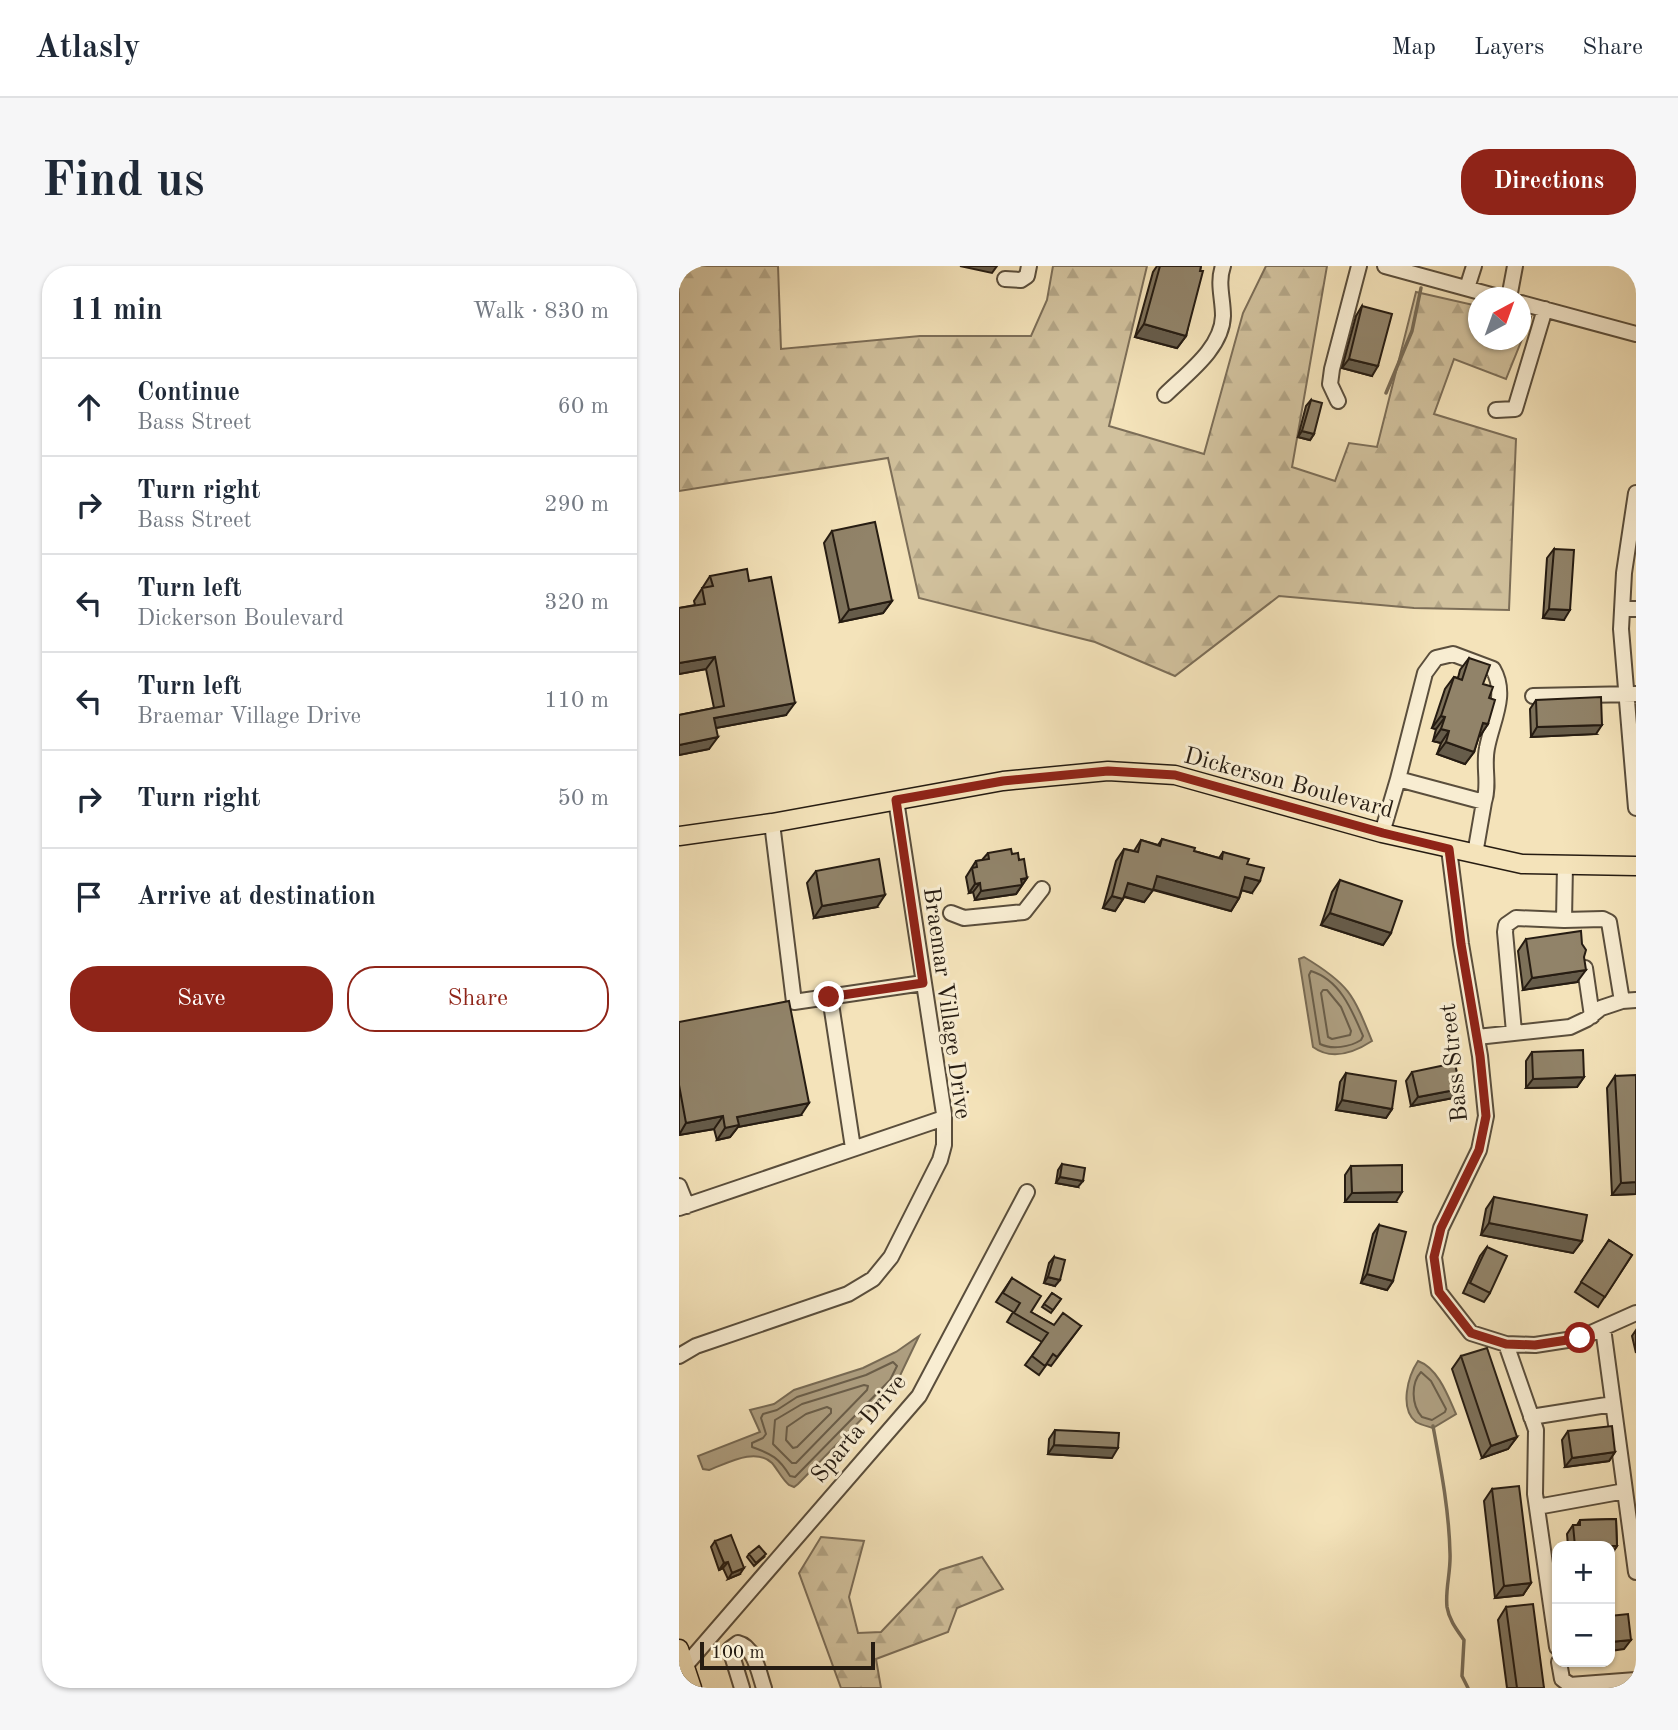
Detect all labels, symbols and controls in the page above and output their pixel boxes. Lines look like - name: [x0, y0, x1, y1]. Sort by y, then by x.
- text: Atlasly: [35, 32, 140, 65]
- text: Map: [1392, 36, 1436, 60]
- text: Layers: [1474, 36, 1544, 60]
- text: Share: [1582, 36, 1643, 60]
- button: Directions: [1461, 149, 1636, 215]
- text: Find us: [42, 158, 205, 207]
- north arrow: [1468, 287, 1531, 350]
- text: 11 min: [70, 296, 163, 326]
- text: Walk · 830 m: [473, 300, 609, 323]
- text: Continue: [137, 380, 240, 406]
- icon: ahead: [70, 388, 108, 426]
- text: 60 m: [558, 395, 609, 418]
- text: Bass Street: [137, 411, 252, 434]
- text: Turn right: [137, 478, 260, 504]
- icon: right: [70, 486, 108, 524]
- text: 290 m: [544, 493, 609, 516]
- text: Bass Street: [137, 509, 252, 532]
- text: Turn left: [137, 576, 242, 602]
- icon: left: [70, 584, 108, 622]
- text: 320 m: [544, 591, 609, 614]
- text: Dickerson Boulevard: [137, 607, 344, 630]
- text: Turn left: [137, 674, 242, 700]
- icon: left: [70, 682, 108, 720]
- text: 110 m: [544, 689, 609, 712]
- text: Braemar Village Drive: [137, 705, 361, 728]
- street label: Dickerson Boulevard: [1181, 744, 1396, 823]
- icon: right: [70, 780, 108, 818]
- text: Turn right: [137, 786, 260, 812]
- text: 50 m: [558, 787, 609, 810]
- icon: arrive: [70, 878, 108, 916]
- text: Arrive at destination: [137, 884, 376, 910]
- street label: Braemar Village Drive: [918, 886, 974, 1121]
- button: Save: [70, 966, 333, 1032]
- button: Share: [347, 966, 609, 1032]
- route end: [813, 981, 844, 1012]
- street label: Bass Street: [1437, 1002, 1473, 1124]
- route start: [1564, 1322, 1595, 1353]
- street label: Sparta Drive: [807, 1370, 912, 1488]
- map controls: [1552, 1541, 1615, 1667]
- button: +: [1552, 1541, 1615, 1604]
- button: −: [1552, 1604, 1615, 1667]
- scale bar: [700, 1639, 875, 1671]
- text: 100 m: [711, 1644, 764, 1663]

